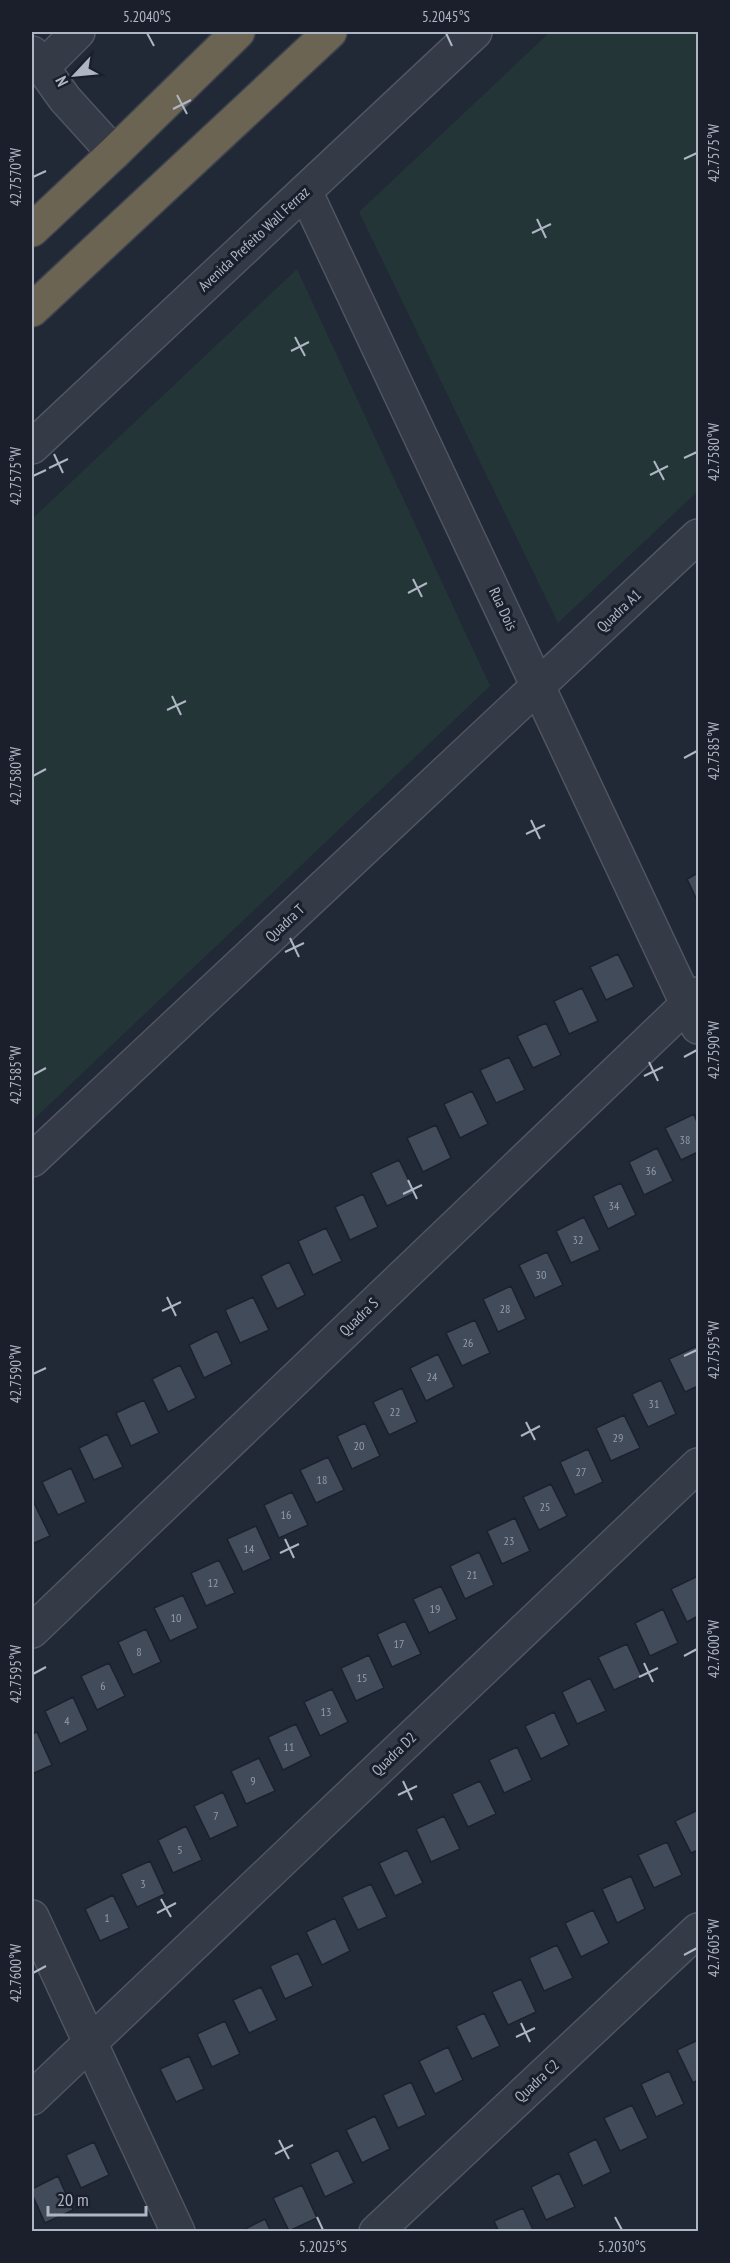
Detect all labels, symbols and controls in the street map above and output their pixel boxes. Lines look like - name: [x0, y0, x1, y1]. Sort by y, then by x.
- text: 5.2040°S: [123, 7, 171, 26]
- text: 5.2045°S: [422, 7, 470, 26]
- north arrow: [45, 45, 105, 105]
- text: N: [51, 73, 72, 90]
- text: 42.7575°W: [704, 124, 723, 182]
- text: 42.7570°W: [6, 148, 25, 206]
- street label: Avenida Prefeito Wall Ferraz: [194, 182, 313, 295]
- text: 42.7580°W: [704, 423, 723, 481]
- text: 42.7575°W: [6, 447, 25, 505]
- street label: Rua Dois: [485, 584, 522, 633]
- street label: Quadra A1: [592, 585, 645, 636]
- text: 42.7585°W: [704, 722, 723, 780]
- text: 42.7580°W: [6, 747, 25, 805]
- street label: Quadra T: [261, 900, 308, 946]
- text: 42.7590°W: [704, 1021, 723, 1079]
- text: 42.7585°W: [6, 1046, 25, 1104]
- house number: 38: [680, 1132, 690, 1147]
- house number: 36: [646, 1163, 656, 1178]
- house number: 34: [609, 1198, 620, 1213]
- house number: 32: [573, 1232, 583, 1247]
- house number: 30: [536, 1267, 546, 1282]
- street label: Quadra S: [335, 1293, 382, 1340]
- house number: 28: [500, 1301, 510, 1316]
- text: 42.7595°W: [704, 1321, 723, 1379]
- house number: 26: [463, 1335, 473, 1350]
- text: 42.7590°W: [6, 1345, 25, 1403]
- house number: 24: [427, 1369, 438, 1384]
- house number: 31: [649, 1396, 659, 1411]
- house number: 22: [390, 1404, 400, 1419]
- house number: 29: [613, 1430, 623, 1445]
- house number: 20: [354, 1438, 364, 1453]
- house number: 27: [576, 1464, 586, 1479]
- house number: 18: [317, 1472, 327, 1487]
- house number: 25: [540, 1499, 550, 1514]
- house number: 16: [281, 1507, 291, 1522]
- house number: 23: [504, 1533, 514, 1548]
- house number: 14: [244, 1541, 255, 1556]
- house number: 21: [467, 1567, 477, 1582]
- house number: 12: [208, 1575, 218, 1590]
- house number: 19: [430, 1601, 440, 1616]
- house number: 10: [171, 1610, 181, 1625]
- text: 42.7600°W: [704, 1620, 723, 1678]
- house number: 17: [394, 1636, 404, 1651]
- house number: 8: [136, 1644, 142, 1659]
- text: 42.7595°W: [6, 1645, 25, 1703]
- house number: 15: [357, 1670, 367, 1685]
- house number: 6: [100, 1678, 106, 1693]
- house number: 13: [321, 1704, 331, 1719]
- house number: 4: [64, 1713, 70, 1728]
- street label: Quadra D2: [367, 1728, 420, 1780]
- house number: 11: [284, 1739, 294, 1754]
- house number: 9: [250, 1773, 256, 1788]
- house number: 7: [213, 1808, 219, 1823]
- house number: 5: [177, 1842, 183, 1857]
- house number: 3: [140, 1876, 146, 1891]
- house number: 1: [104, 1910, 110, 1925]
- text: 42.7605°W: [704, 1919, 723, 1977]
- text: 42.7600°W: [6, 1944, 25, 2002]
- street label: Quadra C2: [510, 2055, 563, 2106]
- scale bar: [48, 2179, 146, 2217]
- text: 20 m: [57, 2188, 89, 2211]
- text: 5.2025°S: [299, 2237, 347, 2256]
- text: 5.2030°S: [598, 2237, 646, 2256]

